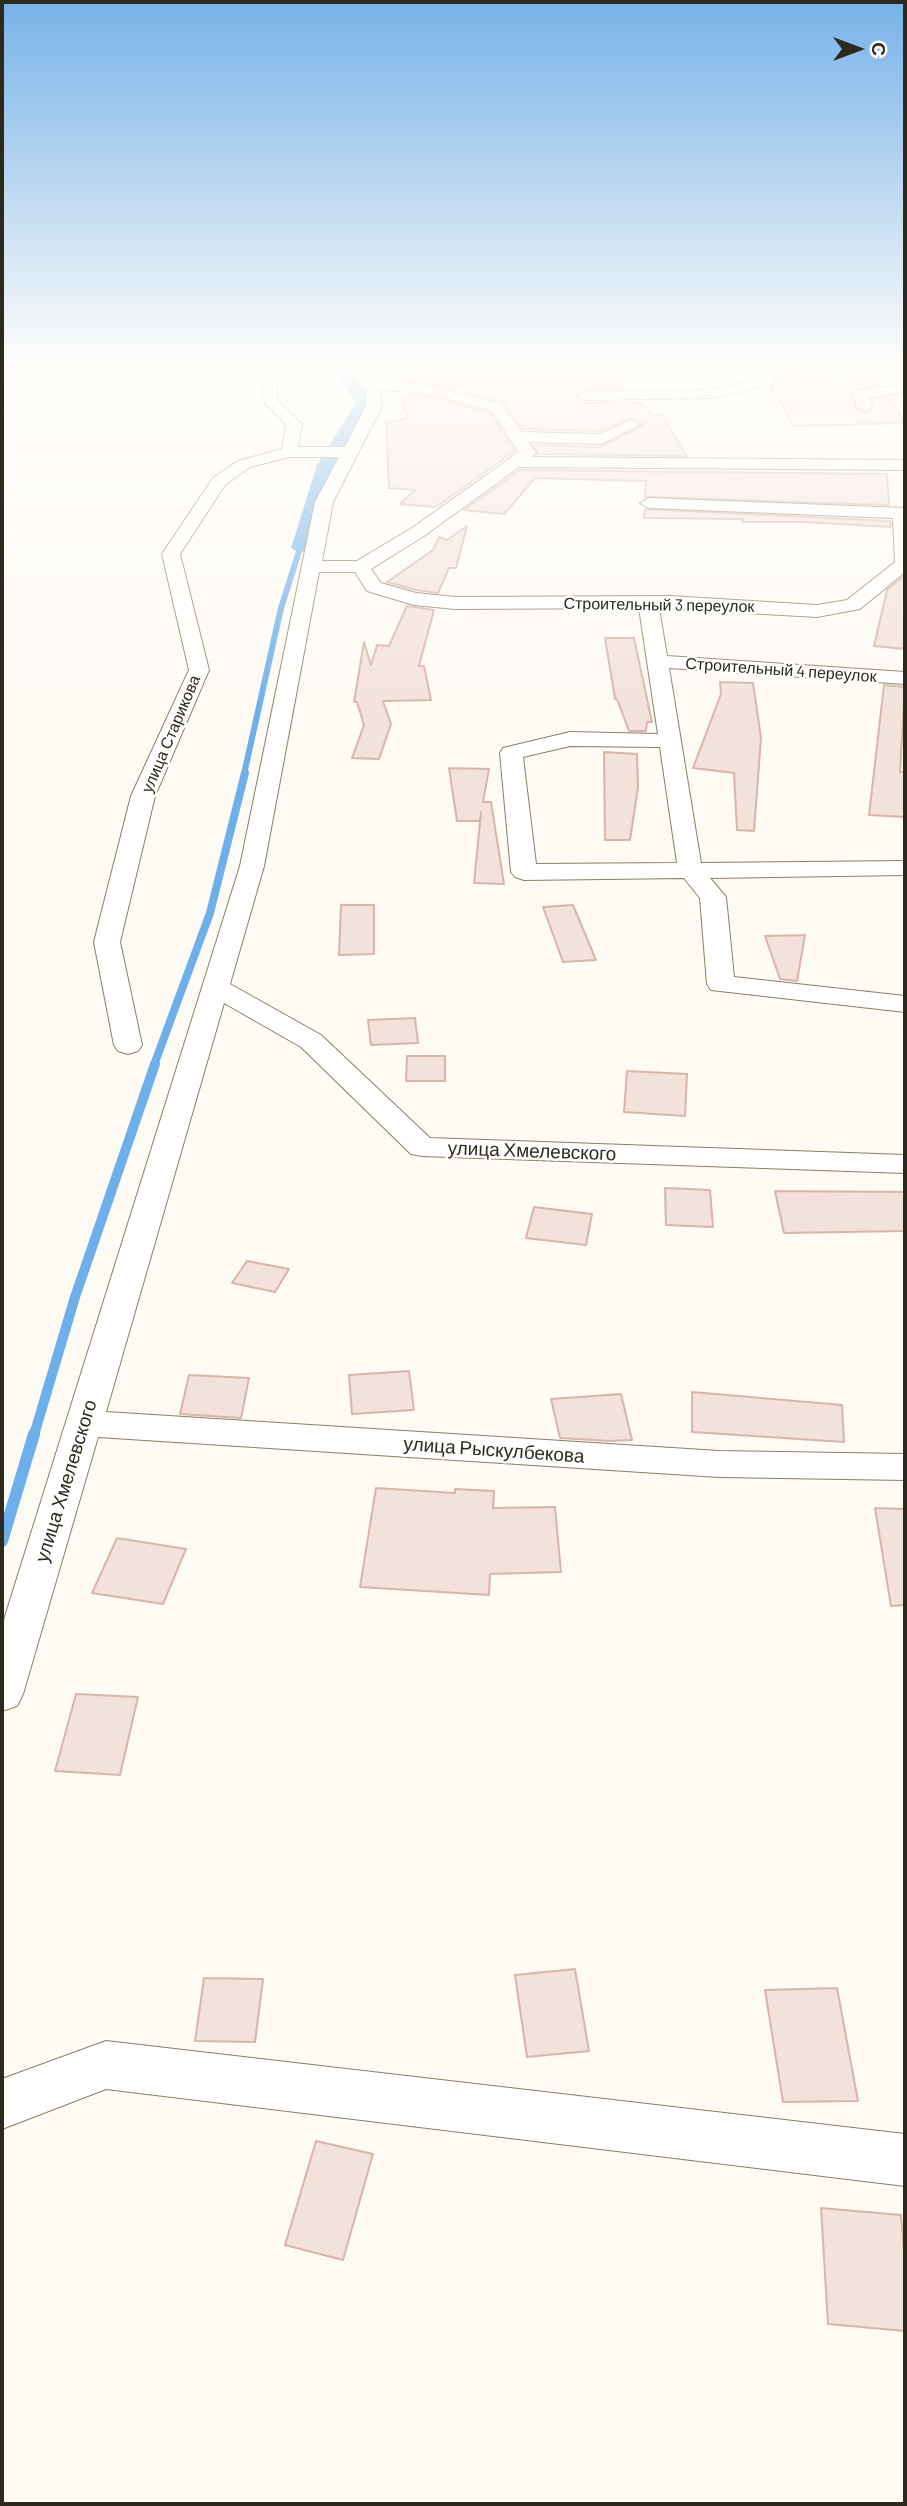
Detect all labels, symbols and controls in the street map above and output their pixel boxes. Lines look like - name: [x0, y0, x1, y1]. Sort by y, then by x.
- north arrow: [823, 14, 893, 84]
- text: С: [868, 42, 891, 56]
- street label: Строительный 3 переулок: [563, 594, 755, 616]
- street label: Строительный 4 переулок: [685, 654, 877, 686]
- street label: улица Старикова: [138, 672, 204, 796]
- street label: улица Хмелевского: [447, 1137, 617, 1165]
- street label: улица Хмелевского: [30, 1397, 102, 1565]
- street label: улица Рыскулбекова: [403, 1432, 585, 1468]

